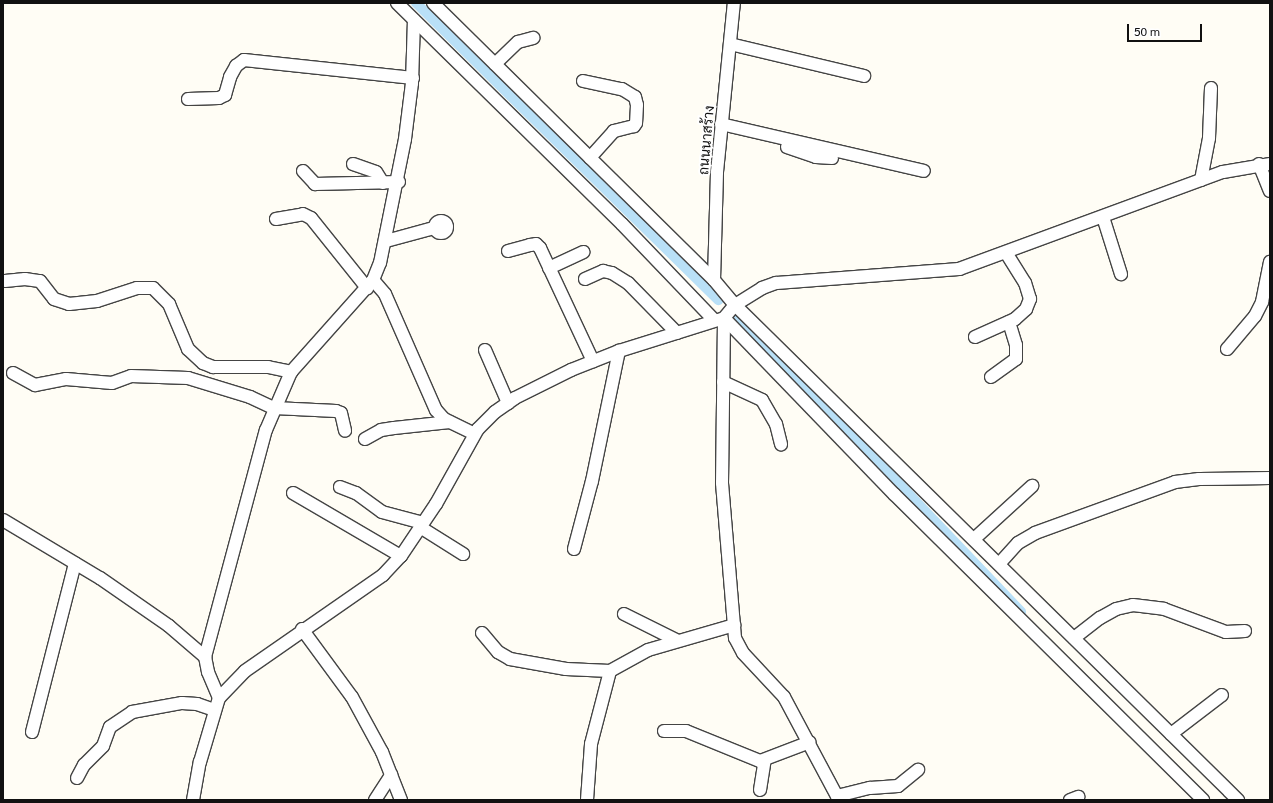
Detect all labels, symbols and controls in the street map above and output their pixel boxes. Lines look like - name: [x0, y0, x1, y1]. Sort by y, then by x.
- scale bar: [1129, 16, 1204, 42]
- text: 50 m: [1134, 23, 1160, 39]
- street label: ถนนนาสร้าง: [694, 105, 716, 175]

